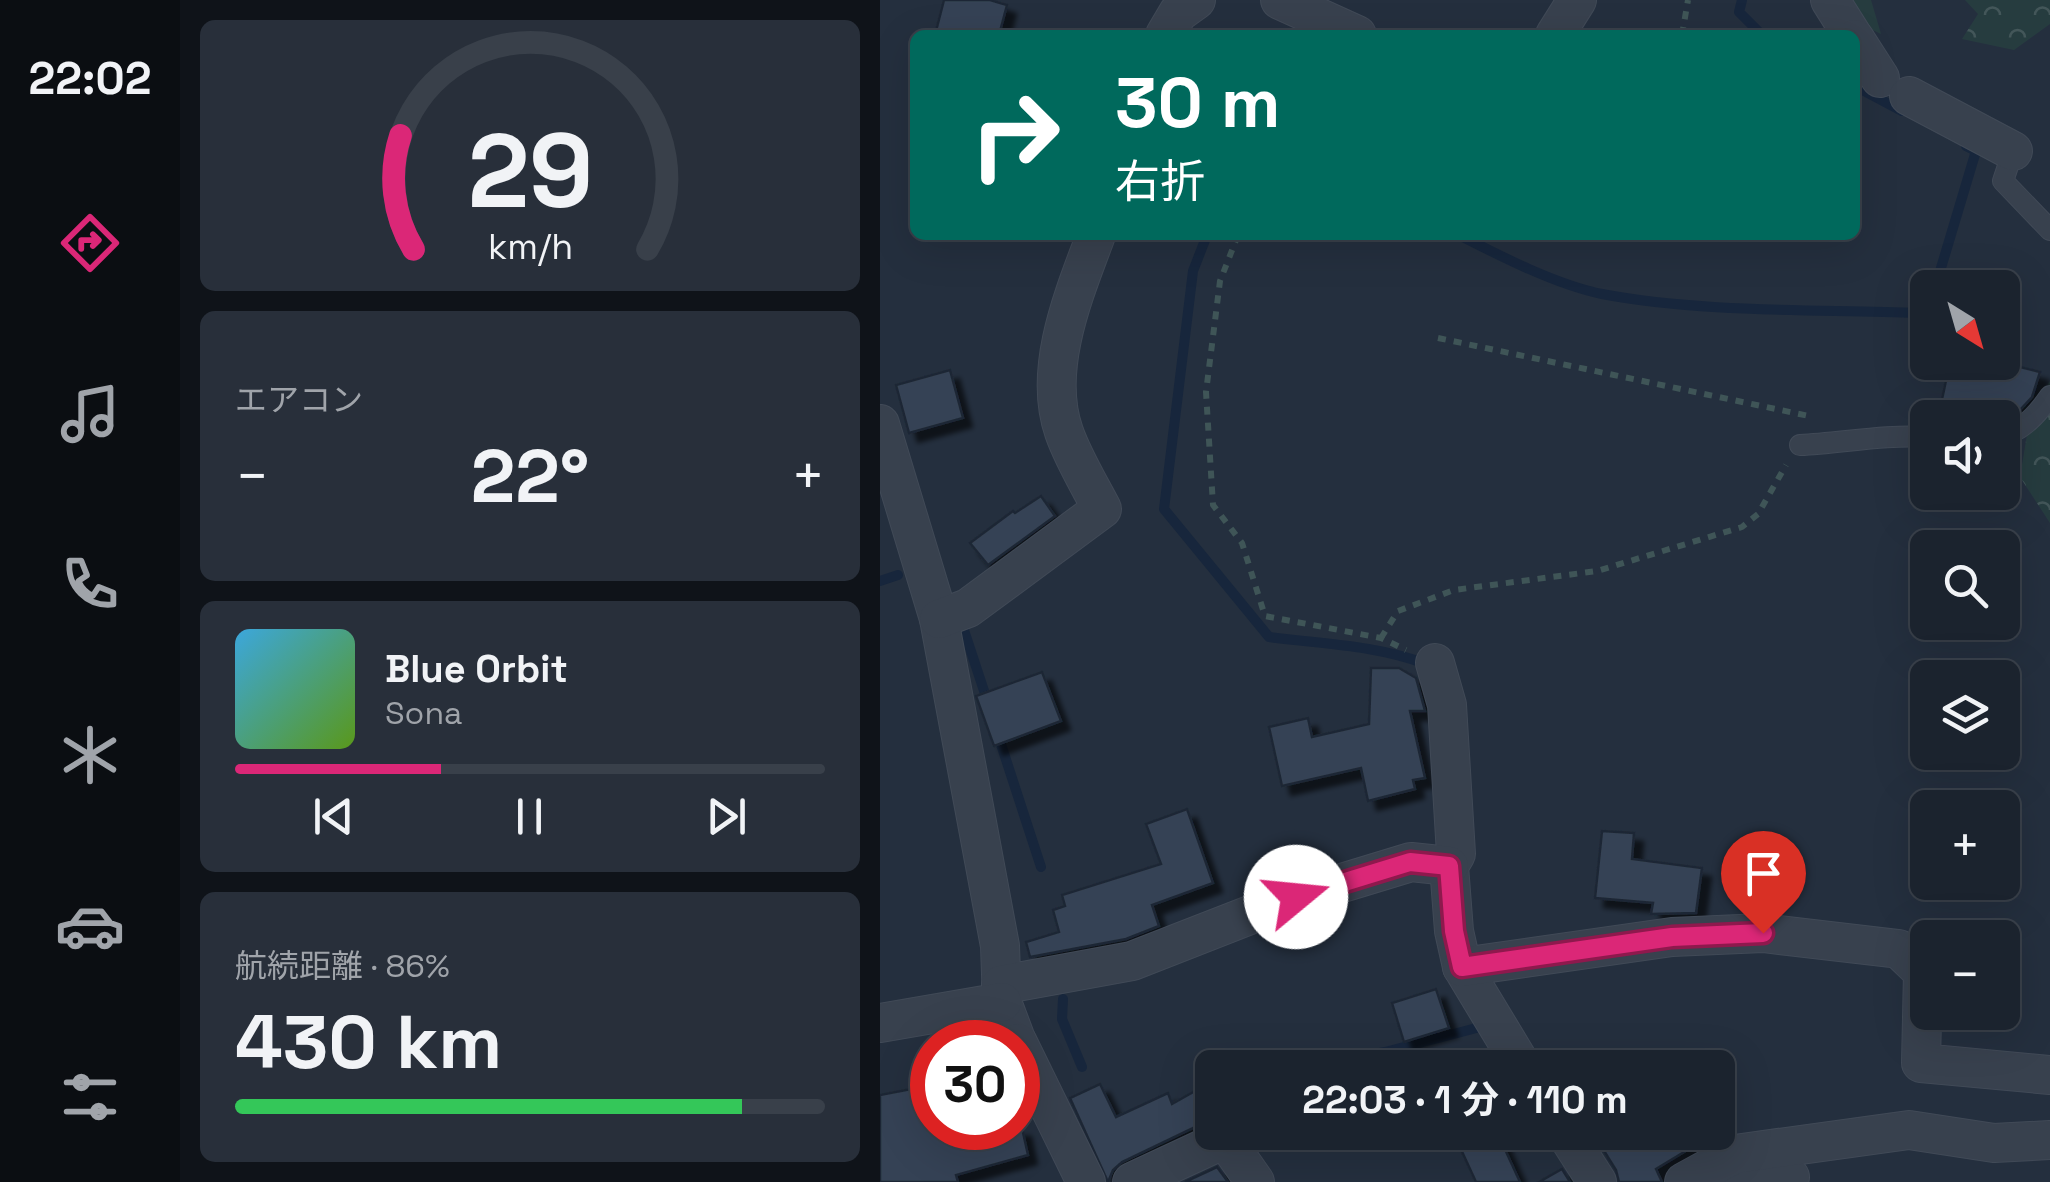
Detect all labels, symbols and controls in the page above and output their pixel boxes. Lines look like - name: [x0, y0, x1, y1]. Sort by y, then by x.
- text: 22:02: [29, 50, 151, 107]
- text: 30 m: [1115, 58, 1280, 147]
- icon: right: [950, 70, 1080, 200]
- text: 29: [467, 105, 593, 237]
- text: 右折: [1115, 153, 1205, 210]
- icon: directions: [55, 208, 125, 278]
- text: km/h: [487, 224, 573, 269]
- north arrow: [1910, 270, 2020, 380]
- map controls: [1910, 270, 2020, 1030]
- icon: music: [55, 379, 125, 449]
- text: エアコン: [235, 380, 363, 420]
- button: sound: [1910, 400, 2020, 510]
- text: 22°: [471, 428, 589, 524]
- text: −: [235, 441, 269, 511]
- text: +: [791, 441, 825, 511]
- button: search: [1910, 530, 2020, 640]
- icon: phone: [55, 549, 125, 619]
- text: Blue Orbit: [385, 645, 568, 693]
- button: layers: [1910, 660, 2020, 770]
- text: Sona: [385, 693, 462, 733]
- icon: climate: [55, 720, 125, 790]
- icon: previous: [306, 789, 361, 844]
- icon: pause: [502, 789, 557, 844]
- icon: next: [699, 789, 754, 844]
- button: +: [1910, 790, 2020, 900]
- pin: [1721, 831, 1806, 934]
- position arrow: [1244, 845, 1348, 949]
- icon: arrive: [1736, 846, 1791, 901]
- icon: car: [55, 891, 125, 961]
- button: −: [1910, 920, 2020, 1030]
- text: 航続距離 · 86%: [235, 946, 450, 986]
- text: 430 km: [235, 994, 502, 1090]
- speed limit sign: 30: [910, 1020, 1040, 1150]
- icon: filters: [55, 1062, 125, 1132]
- text: 22:03 · 1 分 · 110 m: [1302, 1076, 1628, 1124]

